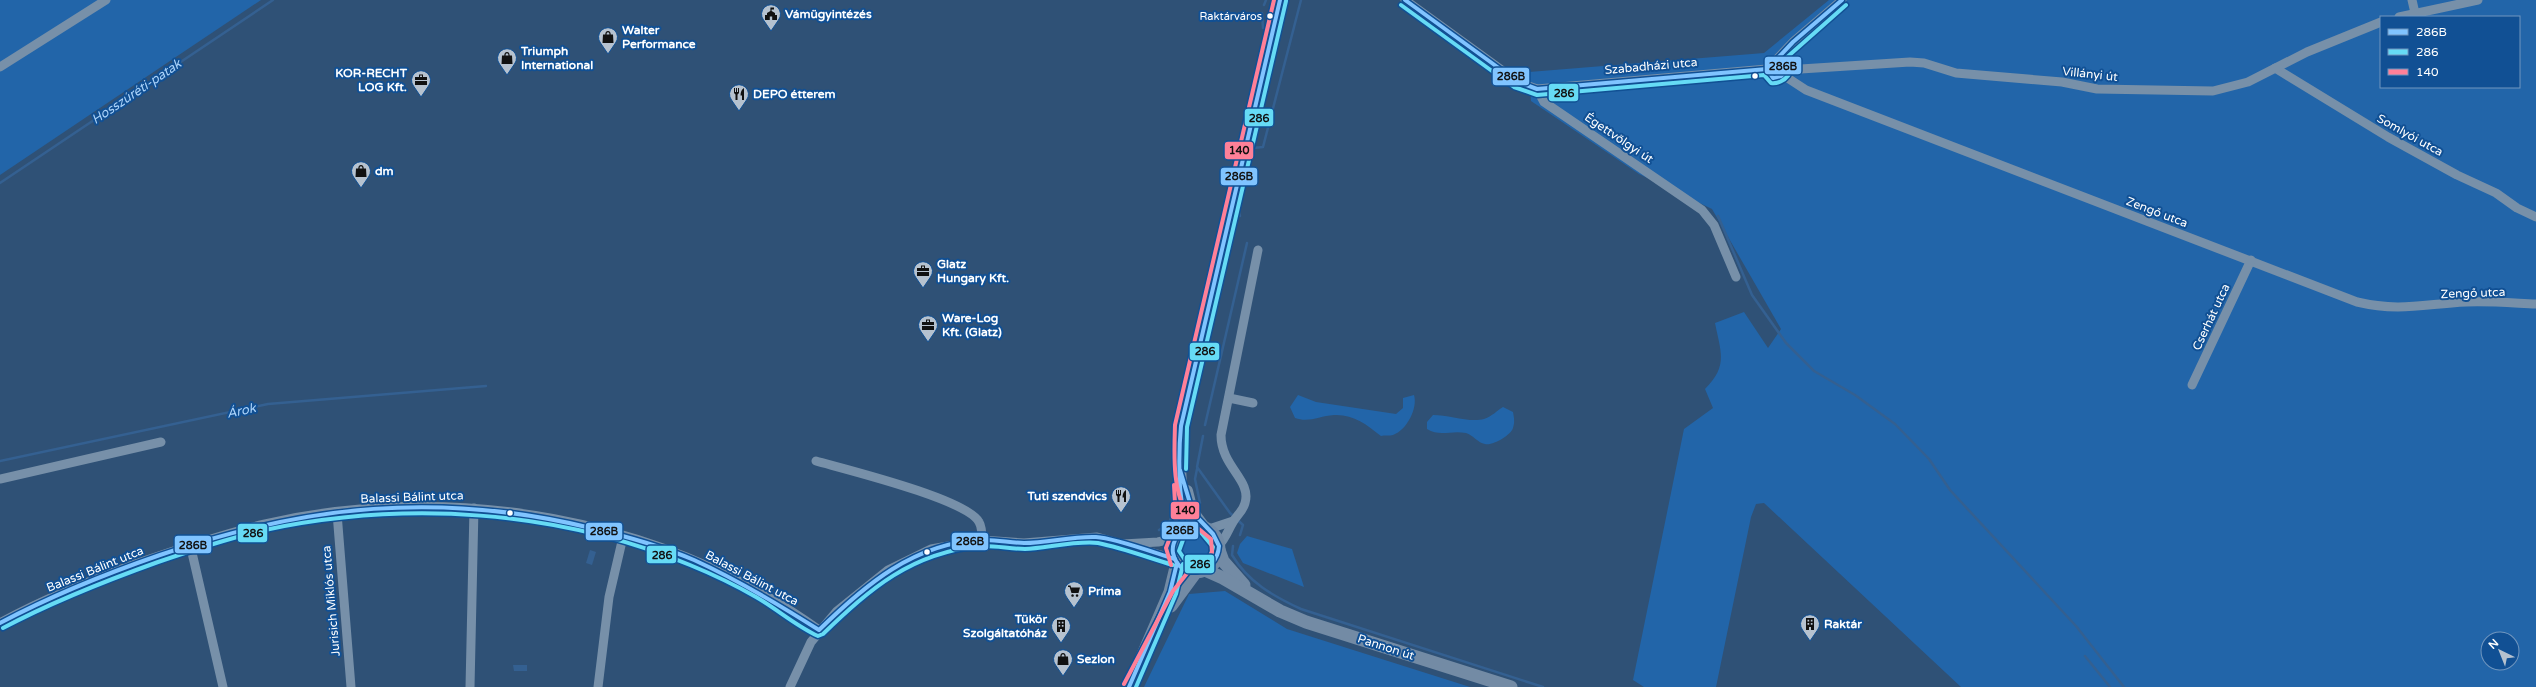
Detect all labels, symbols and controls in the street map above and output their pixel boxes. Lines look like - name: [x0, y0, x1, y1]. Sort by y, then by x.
- public building icon: Vámügyintézés: [760, 3, 782, 31]
- place label: Vámügyintézés: [785, 7, 872, 22]
- place label: Raktárváros: [1199, 10, 1262, 23]
- marker: Raktárváros: [1265, 11, 1275, 21]
- legend: [2380, 16, 2520, 88]
- place label: Walter Performance: [622, 23, 696, 51]
- text: 286B: [2416, 25, 2447, 39]
- shop icon: Walter Performance: [597, 26, 619, 54]
- place label: Triumph International: [520, 44, 593, 72]
- text: 286: [2416, 45, 2439, 59]
- shop icon: Triumph International: [496, 47, 518, 75]
- water label: Hosszúréti-patak: [89, 55, 185, 128]
- street label: Szabadházi utca: [1604, 55, 1698, 77]
- line badge: 286B: [1764, 56, 1802, 75]
- text: 286B: [1769, 60, 1798, 73]
- street label: Villányi út: [2062, 64, 2119, 84]
- text: 140: [2416, 65, 2439, 79]
- place label: KOR-RECHT LOG Kft.: [335, 66, 408, 94]
- line badge: 286B: [1492, 67, 1530, 86]
- office icon: KOR-RECHT LOG Kft.: [410, 69, 432, 97]
- text: 286B: [1497, 70, 1526, 83]
- unlabelled marker: [1750, 71, 1760, 81]
- restaurant icon: DEPO étterem: [728, 83, 750, 111]
- line badge: 286: [1548, 83, 1579, 102]
- place label: DEPO étterem: [753, 87, 836, 101]
- text: 286: [1554, 87, 1574, 100]
- line badge: 286: [1244, 108, 1274, 127]
- street label: Égettvölgyi út: [1582, 110, 1656, 166]
- street label: Somlyói utca: [2375, 111, 2445, 159]
- text: 286: [1249, 112, 1269, 125]
- line badge: 140: [1224, 141, 1254, 160]
- text: 140: [1229, 144, 1249, 157]
- shop icon: dm: [350, 160, 372, 188]
- place label: dm: [375, 164, 394, 178]
- line badge: 286B: [1220, 167, 1258, 186]
- text: 286B: [1225, 170, 1254, 183]
- street label: Zengő utca: [2124, 194, 2190, 230]
- place label: Glatz Hungary Kft.: [937, 257, 1009, 286]
- office icon: Glatz Hungary Kft.: [912, 260, 934, 288]
- street label: Cserhát utca: [2189, 281, 2233, 353]
- street label: Zengő utca: [2440, 285, 2506, 301]
- place label: Ware-Log Kft. (Glatz): [942, 311, 1002, 339]
- office icon: Ware-Log Kft. (Glatz): [917, 314, 939, 342]
- line badge: 286: [1189, 342, 1220, 361]
- text: 286: [1195, 345, 1215, 358]
- water label: Árok: [225, 400, 258, 422]
- restaurant icon: Tuti szendvics: [1110, 485, 1132, 513]
- street label: Balassi Bálint utca: [360, 488, 464, 506]
- place label: Tuti szendvics: [1026, 489, 1107, 503]
- line badge: 140: [1170, 501, 1200, 520]
- text: 140: [1175, 504, 1195, 517]
- unlabelled marker: [505, 508, 515, 518]
- line badge: 286B: [1161, 521, 1199, 540]
- line badge: 286B: [585, 522, 623, 541]
- line badge: 286: [237, 523, 268, 543]
- text: 286B: [1166, 524, 1195, 537]
- text: 286B: [590, 525, 619, 538]
- text: 286: [243, 527, 263, 540]
- line badge: 286B: [951, 532, 989, 551]
- line badge: 286B: [174, 535, 212, 554]
- text: 286B: [956, 535, 985, 548]
- text: 286B: [179, 539, 208, 552]
- street label: Balassi Bálint utca: [44, 543, 146, 595]
- street label: Jurisich Miklós utca: [319, 545, 343, 657]
- line badge: 286: [646, 545, 677, 564]
- unlabelled marker: [922, 547, 932, 557]
- street label: Balassi Bálint utca: [703, 548, 801, 608]
- text: 286: [652, 549, 672, 562]
- line badge: 286: [1184, 554, 1215, 574]
- text: 286: [1190, 558, 1210, 571]
- supermarket icon: Príma: [1063, 580, 1085, 608]
- place label: Príma: [1088, 584, 1122, 598]
- place label: Tükör Szolgáltatóház: [963, 612, 1047, 641]
- building icon: Raktár: [1799, 613, 1821, 641]
- building icon: Tükör Szolgáltatóház: [1050, 615, 1072, 643]
- place label: Raktár: [1824, 617, 1862, 631]
- street label: Pannon út: [1356, 631, 1416, 663]
- north arrow: [2480, 631, 2520, 671]
- text: N: [2486, 636, 2501, 652]
- shop icon: Sezlon: [1052, 648, 1074, 676]
- place label: Sezlon: [1077, 652, 1115, 666]

